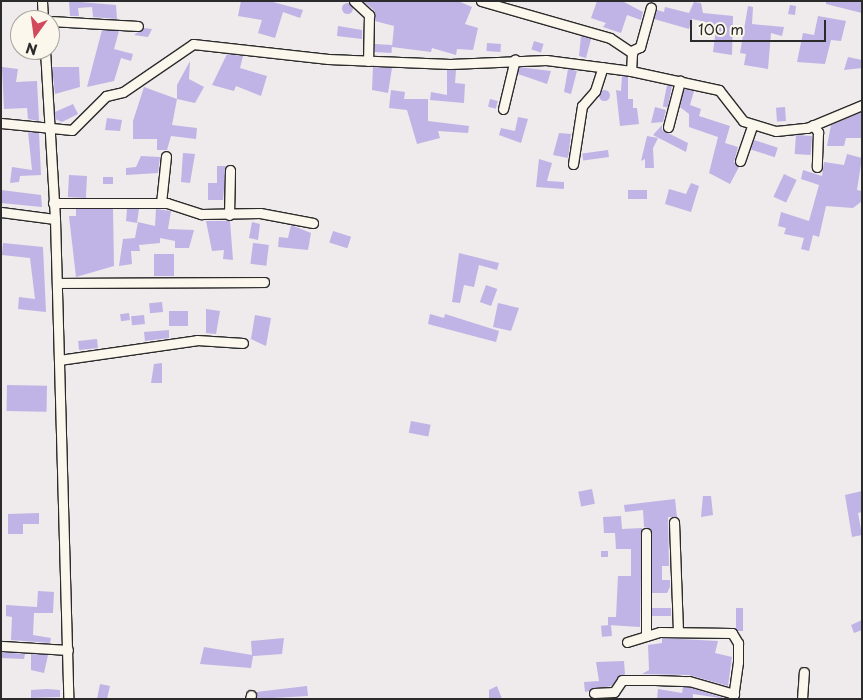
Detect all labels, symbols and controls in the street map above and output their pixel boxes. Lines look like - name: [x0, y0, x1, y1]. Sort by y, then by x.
- north arrow: [10, 10, 60, 60]
- scale bar: [693, 10, 829, 42]
- text: 100 m: [698, 17, 744, 40]
- text: N: [24, 38, 39, 61]

